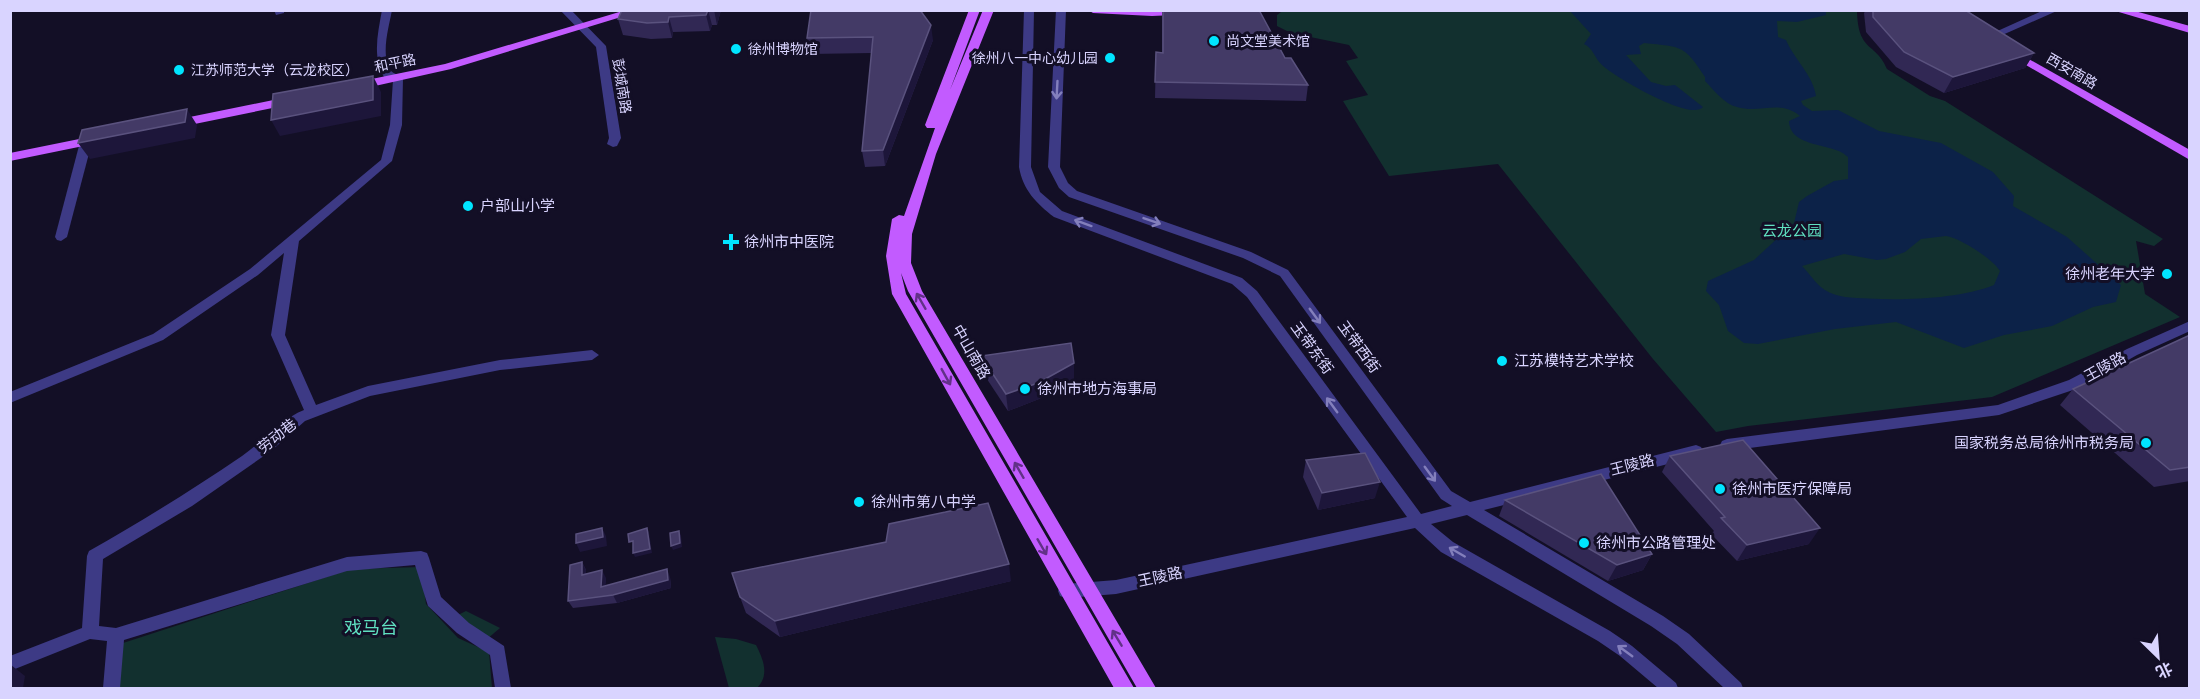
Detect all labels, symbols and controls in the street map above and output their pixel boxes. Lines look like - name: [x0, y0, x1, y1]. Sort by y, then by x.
- place label: 尚文堂美术馆: [1226, 32, 1310, 50]
- marker: 尚文堂美术馆: [1207, 34, 1221, 48]
- place label: 徐州博物馆: [748, 40, 818, 58]
- marker: 徐州博物馆: [729, 42, 743, 56]
- place label: 徐州八一中心幼儿园: [972, 49, 1098, 67]
- street label: 西安南路: [2043, 49, 2101, 93]
- street label: 和平路: [373, 50, 417, 76]
- marker: 徐州八一中心幼儿园: [1103, 51, 1117, 65]
- street label: 彭城南路: [609, 57, 635, 115]
- place label: 江苏师范大学（云龙校区）: [191, 61, 359, 79]
- marker: 江苏师范大学（云龙校区）: [172, 63, 186, 77]
- one-way arrow: [1052, 79, 1063, 99]
- place label: 户部山小学: [480, 195, 555, 216]
- marker: 户部山小学: [461, 199, 475, 213]
- one-way arrow: [1074, 217, 1093, 228]
- one-way arrow: [1143, 217, 1161, 228]
- park label: 云龙公园: [1762, 220, 1822, 241]
- place label: 徐州市中医院: [744, 231, 834, 252]
- marker: 徐州市中医院: [722, 233, 740, 251]
- place label: 徐州老年大学: [2065, 263, 2155, 284]
- marker: 徐州老年大学: [2160, 267, 2174, 281]
- one-way arrow: [914, 293, 926, 310]
- one-way arrow: [1309, 308, 1322, 324]
- street label: 玉带西街: [1333, 316, 1386, 377]
- street label: 玉带东街: [1286, 317, 1339, 378]
- street label: 中山南路: [947, 321, 996, 383]
- street label: 王陵路: [2080, 346, 2130, 387]
- place label: 江苏模特艺术学校: [1514, 350, 1634, 371]
- marker: 江苏模特艺术学校: [1495, 354, 1509, 368]
- one-way arrow: [940, 369, 952, 386]
- place label: 徐州市地方海事局: [1037, 378, 1157, 399]
- marker: 徐州市地方海事局: [1018, 382, 1032, 396]
- one-way arrow: [1326, 397, 1338, 413]
- street label: 劳动巷: [253, 413, 301, 458]
- place label: 国家税务总局徐州市税务局: [1954, 432, 2134, 453]
- marker: 国家税务总局徐州市税务局: [2139, 436, 2153, 450]
- street label: 王陵路: [1607, 449, 1656, 480]
- one-way arrow: [1012, 462, 1024, 479]
- one-way arrow: [1424, 465, 1437, 481]
- place label: 徐州市医疗保障局: [1732, 478, 1852, 499]
- marker: 徐州市医疗保障局: [1713, 482, 1727, 496]
- place label: 徐州市第八中学: [871, 491, 976, 512]
- marker: 徐州市第八中学: [852, 495, 866, 509]
- place label: 徐州市公路管理处: [1596, 532, 1716, 553]
- marker: 徐州市公路管理处: [1577, 536, 1591, 550]
- one-way arrow: [1036, 538, 1048, 555]
- one-way arrow: [1449, 546, 1466, 558]
- street label: 王陵路: [1136, 562, 1184, 591]
- park label: 戏马台: [344, 615, 398, 640]
- north arrow: [2128, 627, 2188, 687]
- one-way arrow: [1111, 630, 1123, 647]
- one-way arrow: [1618, 645, 1634, 657]
- text: 北: [2152, 657, 2176, 684]

